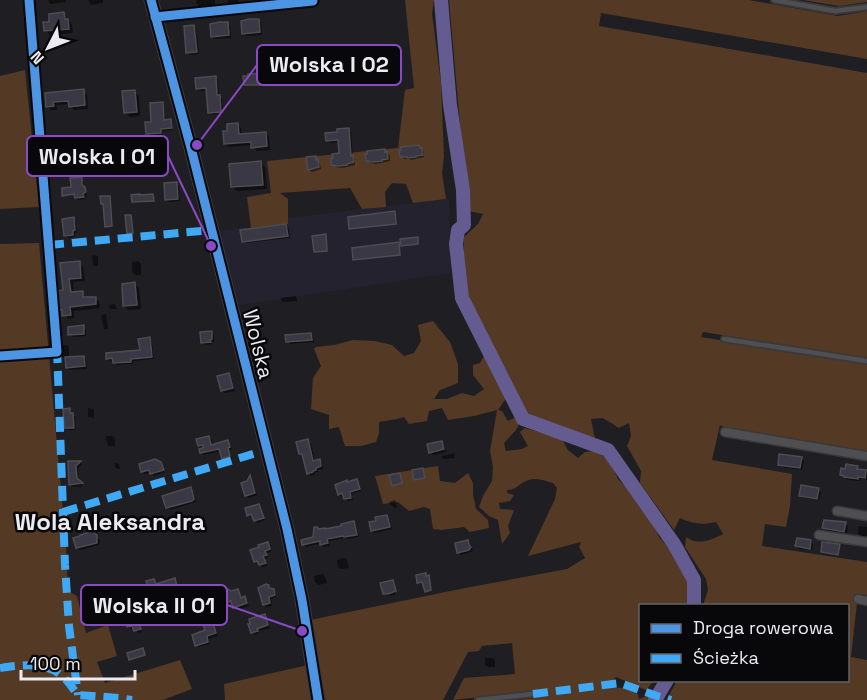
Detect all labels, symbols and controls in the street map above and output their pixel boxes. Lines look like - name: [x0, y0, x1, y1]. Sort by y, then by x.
- north arrow: [18, 18, 78, 78]
- callout: Wolska I 02: [257, 45, 401, 85]
- text: N: [26, 47, 49, 69]
- text: Wolska I 02: [269, 50, 389, 78]
- callout: Wolska I 01: [27, 136, 168, 176]
- text: Wolska I 01: [39, 142, 155, 170]
- street label: Wolska: [237, 306, 280, 381]
- district label: Wola Aleksandra: [15, 506, 205, 537]
- callout: Wolska II 01: [81, 585, 227, 625]
- text: Wolska II 01: [93, 591, 215, 619]
- legend: [639, 604, 849, 682]
- text: Droga rowerowa: [693, 616, 833, 639]
- scale bar: [21, 643, 135, 681]
- text: Ścieżka: [693, 646, 759, 669]
- text: 100 m: [30, 652, 81, 675]

